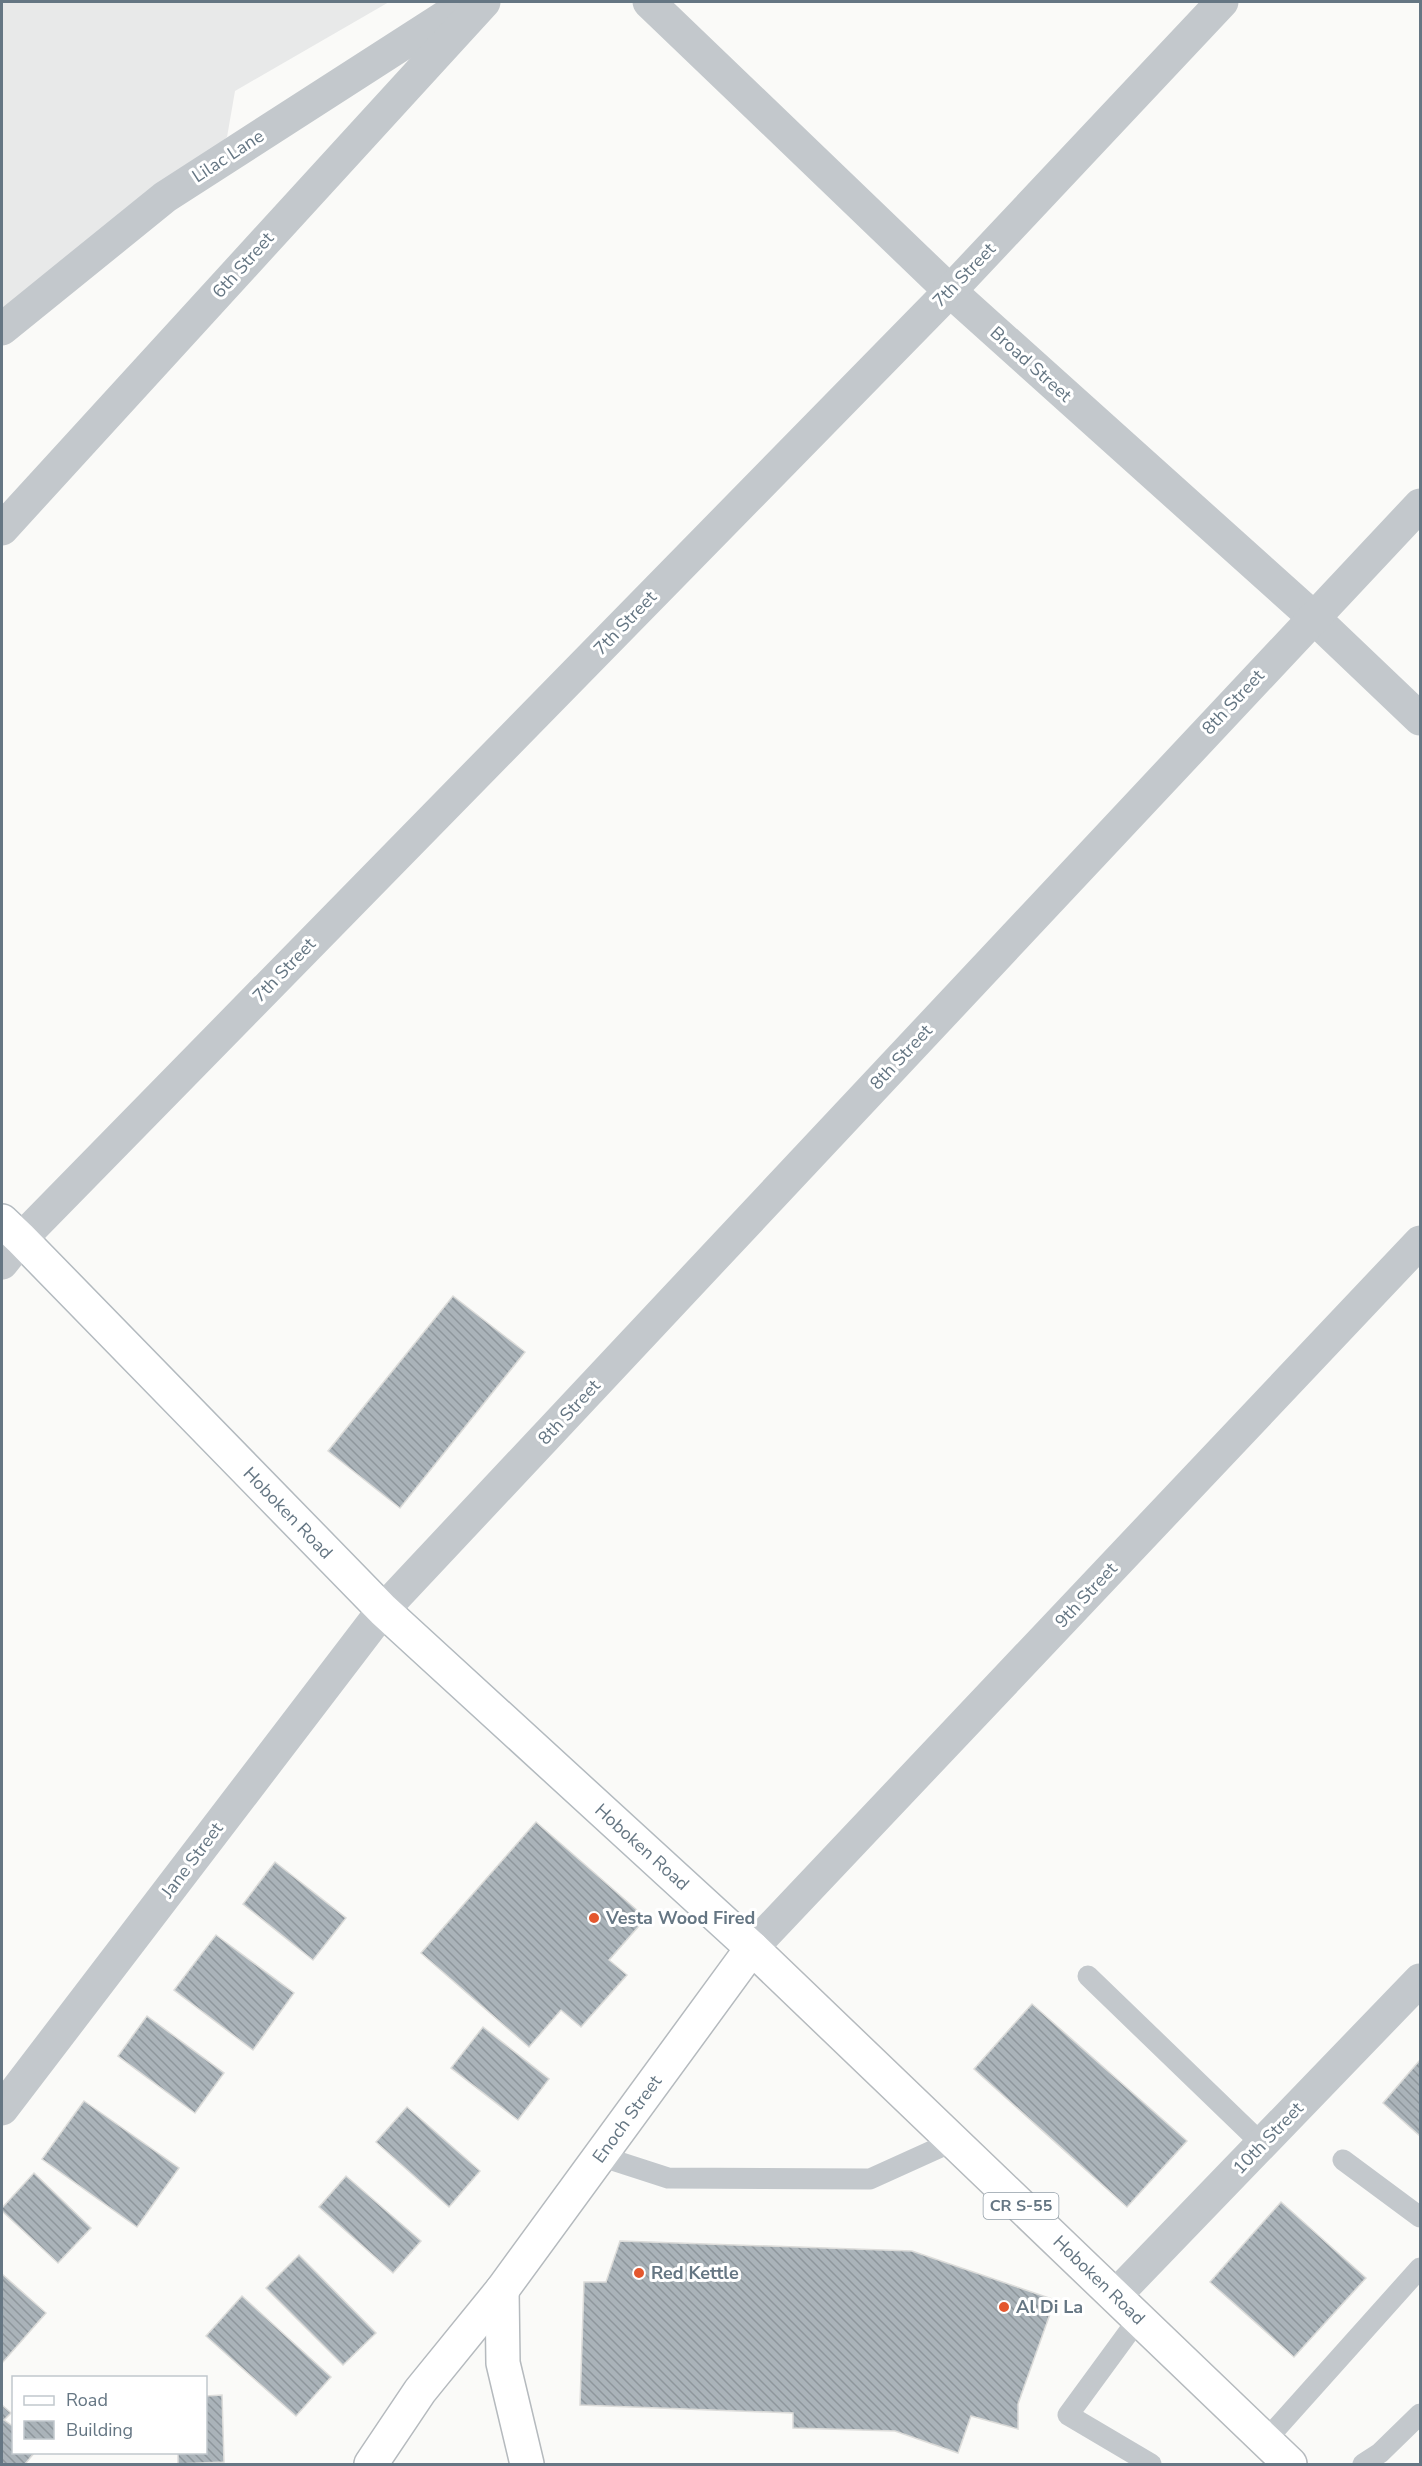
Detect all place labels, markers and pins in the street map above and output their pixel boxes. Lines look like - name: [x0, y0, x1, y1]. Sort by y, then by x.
- place label: Vesta Wood Fired: [605, 1906, 755, 1930]
- marker: Vesta Wood Fired: [587, 1911, 601, 1925]
- place label: Red Kettle: [651, 2261, 739, 2285]
- marker: Red Kettle: [632, 2266, 646, 2280]
- place label: Al Di La: [1016, 2295, 1083, 2319]
- marker: Al Di La: [997, 2300, 1011, 2314]

